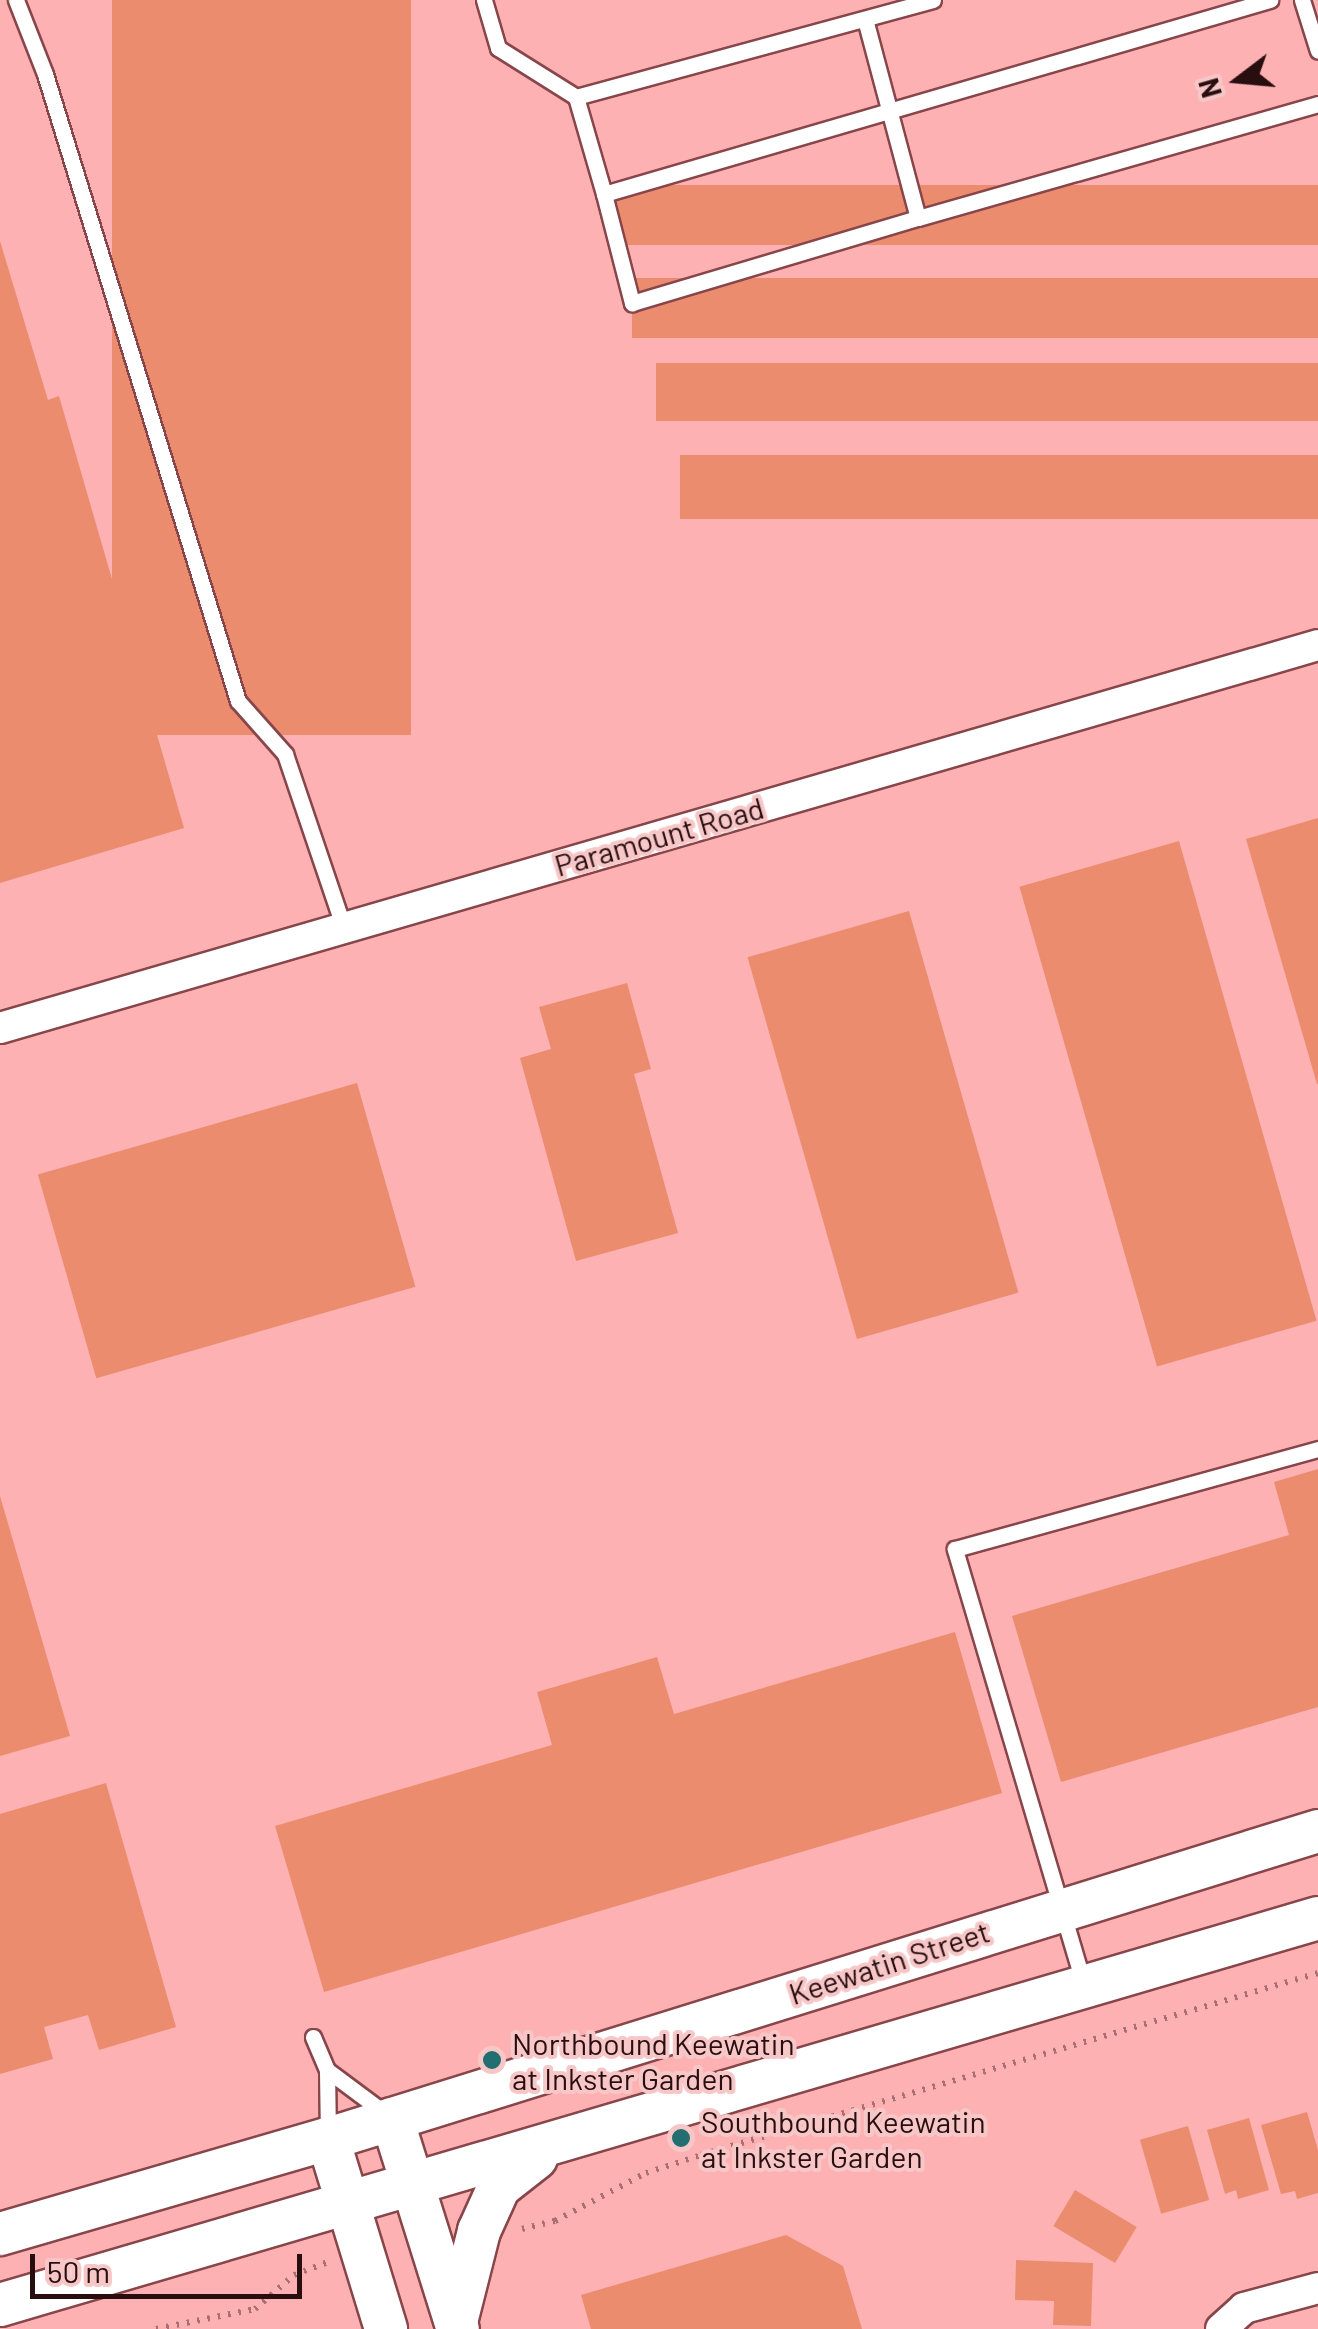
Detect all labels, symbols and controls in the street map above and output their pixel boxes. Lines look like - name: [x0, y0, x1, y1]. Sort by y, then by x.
- north arrow: [1188, 30, 1288, 130]
- text: N: [1190, 75, 1228, 102]
- street label: Paramount Road: [550, 789, 768, 883]
- street label: Keewatin Street: [784, 1913, 994, 2011]
- place label: Northbound Keewatin at Inkster Garden: [512, 2025, 795, 2096]
- marker: Northbound Keewatin at Inkster Garden: [481, 2049, 503, 2071]
- place label: Southbound Keewatin at Inkster Garden: [701, 2103, 986, 2174]
- marker: Southbound Keewatin at Inkster Garden: [670, 2127, 692, 2149]
- scale bar: [35, 2234, 308, 2296]
- text: 50 m: [47, 2253, 110, 2289]

